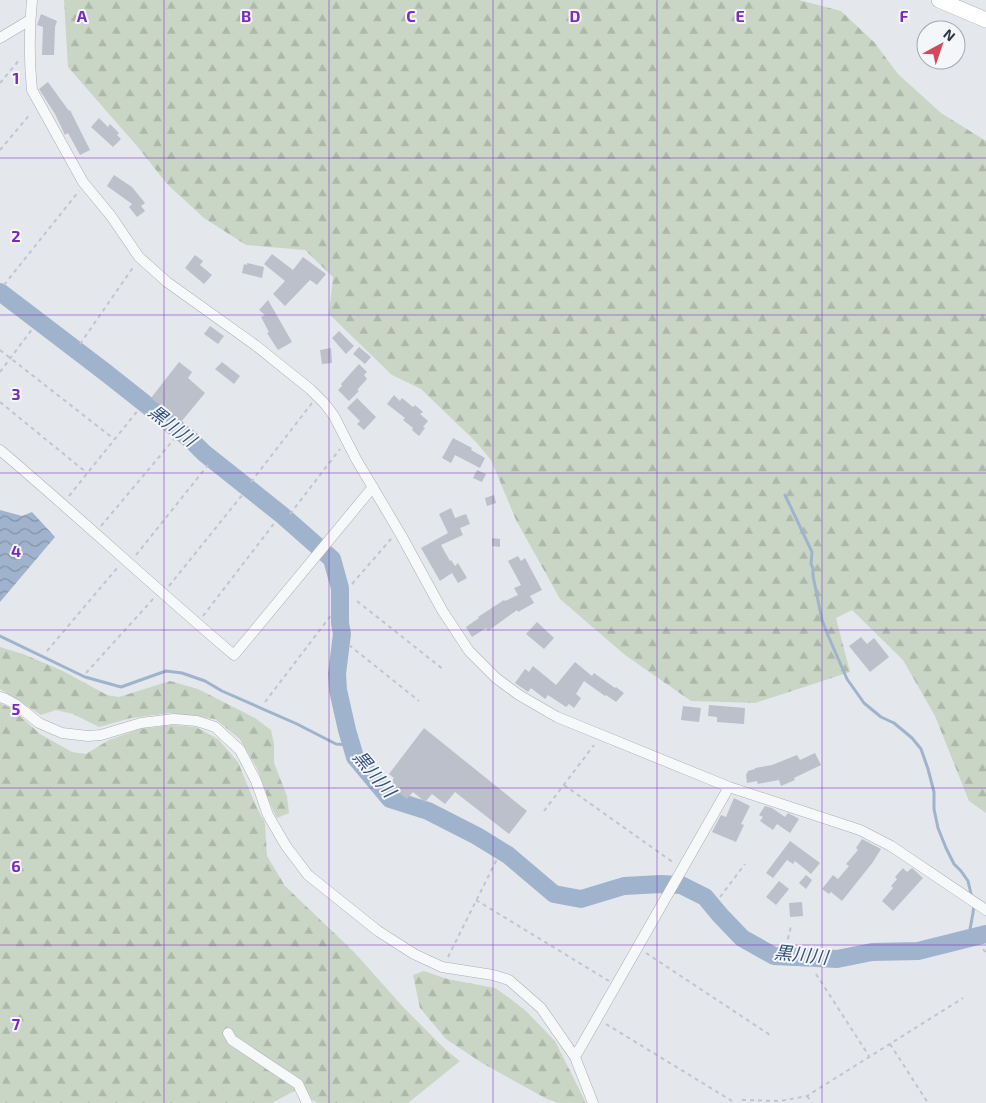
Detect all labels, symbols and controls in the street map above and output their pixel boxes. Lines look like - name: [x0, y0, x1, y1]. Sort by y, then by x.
- text: A: [77, 6, 88, 25]
- text: B: [241, 6, 251, 25]
- text: C: [406, 6, 416, 25]
- text: D: [570, 6, 581, 25]
- text: E: [735, 6, 745, 25]
- text: F: [900, 6, 909, 25]
- north arrow: [916, 20, 966, 70]
- text: N: [940, 25, 959, 44]
- text: 1: [13, 68, 19, 87]
- text: 2: [11, 226, 21, 245]
- text: 3: [11, 384, 21, 403]
- water label: 黒川川: [145, 400, 202, 452]
- text: 4: [11, 541, 21, 560]
- text: 5: [12, 699, 21, 718]
- water label: 黒川川: [349, 746, 402, 803]
- text: 6: [11, 856, 21, 875]
- water label: 黒川川: [773, 940, 831, 968]
- text: 7: [12, 1014, 21, 1033]

